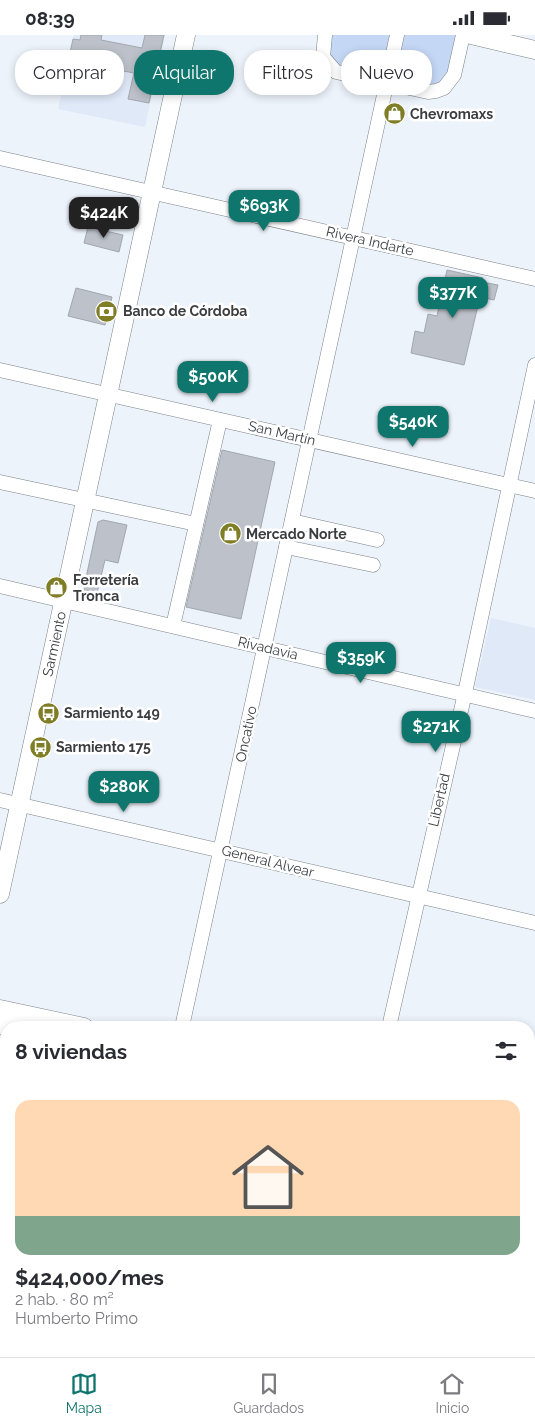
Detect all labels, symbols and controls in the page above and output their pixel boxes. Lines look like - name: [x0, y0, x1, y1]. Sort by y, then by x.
- text: 08:39: [25, 7, 75, 29]
- chip: Comprar: [15, 50, 124, 95]
- chip: Alquilar: [134, 50, 234, 95]
- chip: Filtros: [244, 50, 331, 95]
- chip: Nuevo: [341, 50, 432, 95]
- shop icon: Chevromaxs: [382, 102, 406, 126]
- place label: Chevromaxs: [410, 106, 493, 122]
- pin: $693K: [229, 189, 299, 232]
- text: $693K: [240, 196, 288, 215]
- pin: $424K: [69, 197, 139, 239]
- text: $424K: [80, 203, 128, 222]
- street label: Rivera Indarte: [325, 223, 415, 259]
- pin: $377K: [418, 277, 488, 319]
- text: $377K: [429, 283, 477, 302]
- bank icon: Banco de Córdoba: [95, 299, 119, 323]
- place label: Banco de Córdoba: [123, 303, 247, 319]
- pin: $500K: [178, 361, 248, 403]
- text: $500K: [188, 367, 238, 386]
- pin: $540K: [378, 405, 448, 448]
- text: $540K: [389, 412, 437, 431]
- street label: San Martín: [247, 417, 317, 449]
- shop icon: Mercado Norte: [218, 522, 242, 546]
- place label: Mercado Norte: [246, 526, 347, 542]
- place label: Ferretería Tronca: [73, 572, 139, 604]
- shop icon: Ferretería Tronca: [45, 576, 69, 600]
- street label: Sarmiento: [39, 610, 69, 678]
- street label: Rivadavia: [236, 633, 300, 663]
- pin: $359K: [326, 641, 396, 684]
- text: $359K: [337, 648, 385, 667]
- bus stop icon: Sarmiento 149: [36, 701, 60, 725]
- street label: Oncativo: [232, 704, 260, 764]
- place label: Sarmiento 149: [64, 705, 160, 721]
- pin: $271K: [401, 711, 471, 753]
- text: $271K: [413, 717, 459, 736]
- bus stop icon: Sarmiento 175: [28, 735, 52, 759]
- place label: Sarmiento 175: [56, 739, 151, 755]
- pin: $280K: [89, 771, 159, 813]
- street label: Libertad: [425, 772, 453, 828]
- text: $280K: [99, 777, 149, 796]
- street label: General Alvear: [220, 842, 316, 880]
- icon: filters: [492, 1037, 520, 1065]
- text: 8 viviendas: [15, 1039, 127, 1064]
- icon: home: [223, 1132, 313, 1222]
- text: $424,000/mes: [15, 1265, 164, 1290]
- text: 2 hab. · 80 m²: [15, 1290, 114, 1309]
- text: Humberto Primo: [15, 1309, 138, 1328]
- tab: Mapa: [66, 1370, 102, 1416]
- tab: Guardados: [233, 1370, 304, 1416]
- tab: Inicio: [435, 1370, 469, 1416]

